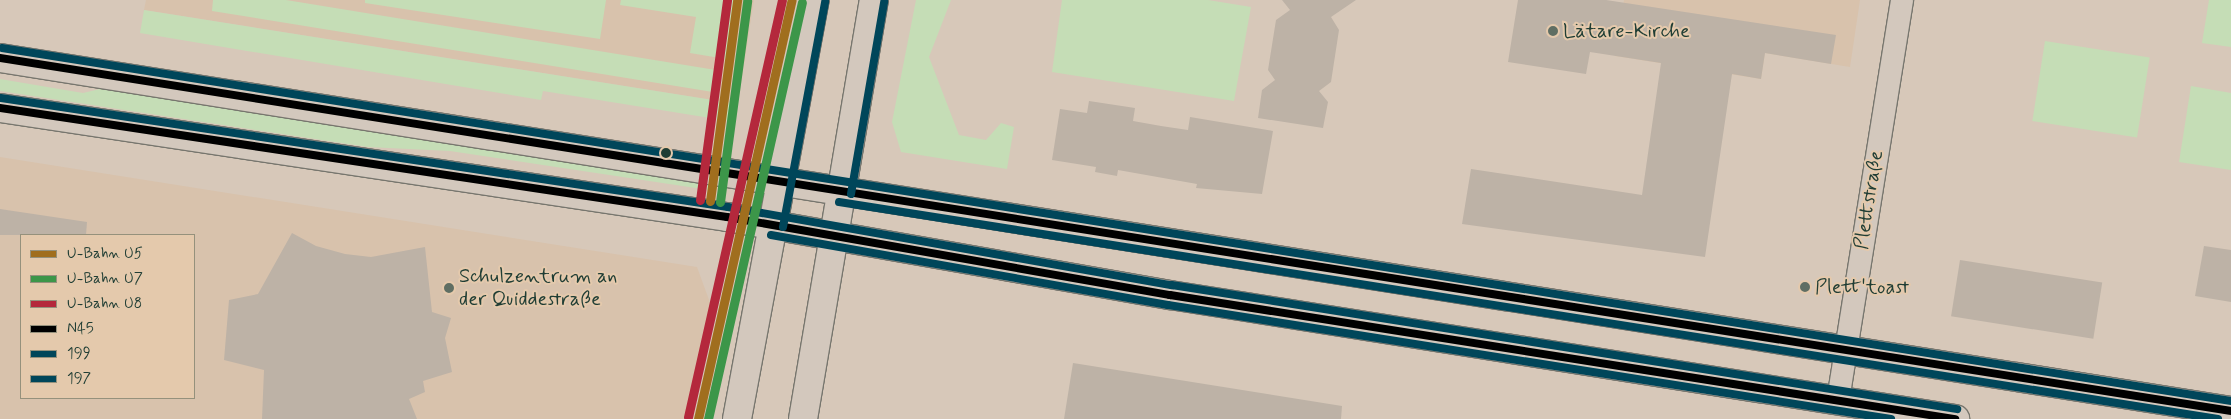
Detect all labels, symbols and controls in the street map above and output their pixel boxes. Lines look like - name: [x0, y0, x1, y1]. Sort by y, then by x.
- place label: Lätare-Kirche: [1563, 19, 1690, 43]
- marker: Lätare-Kirche: [1547, 25, 1559, 37]
- unlabelled marker: [661, 148, 671, 158]
- street label: Plettstraße: [1849, 149, 1889, 251]
- legend: [20, 234, 195, 399]
- text: U-Bahn U5: [67, 244, 143, 264]
- place label: Schulzentrum an der Quiddestraße: [459, 264, 617, 311]
- text: U-Bahn U7: [67, 269, 143, 289]
- place label: Plett'toast: [1815, 275, 1909, 299]
- marker: Plett'toast: [1799, 281, 1811, 293]
- marker: Schulzentrum an der Quiddestraße: [443, 282, 455, 294]
- text: U-Bahn U8: [67, 294, 142, 314]
- text: N45: [67, 319, 94, 339]
- text: 199: [67, 344, 91, 364]
- text: 197: [67, 369, 91, 389]

